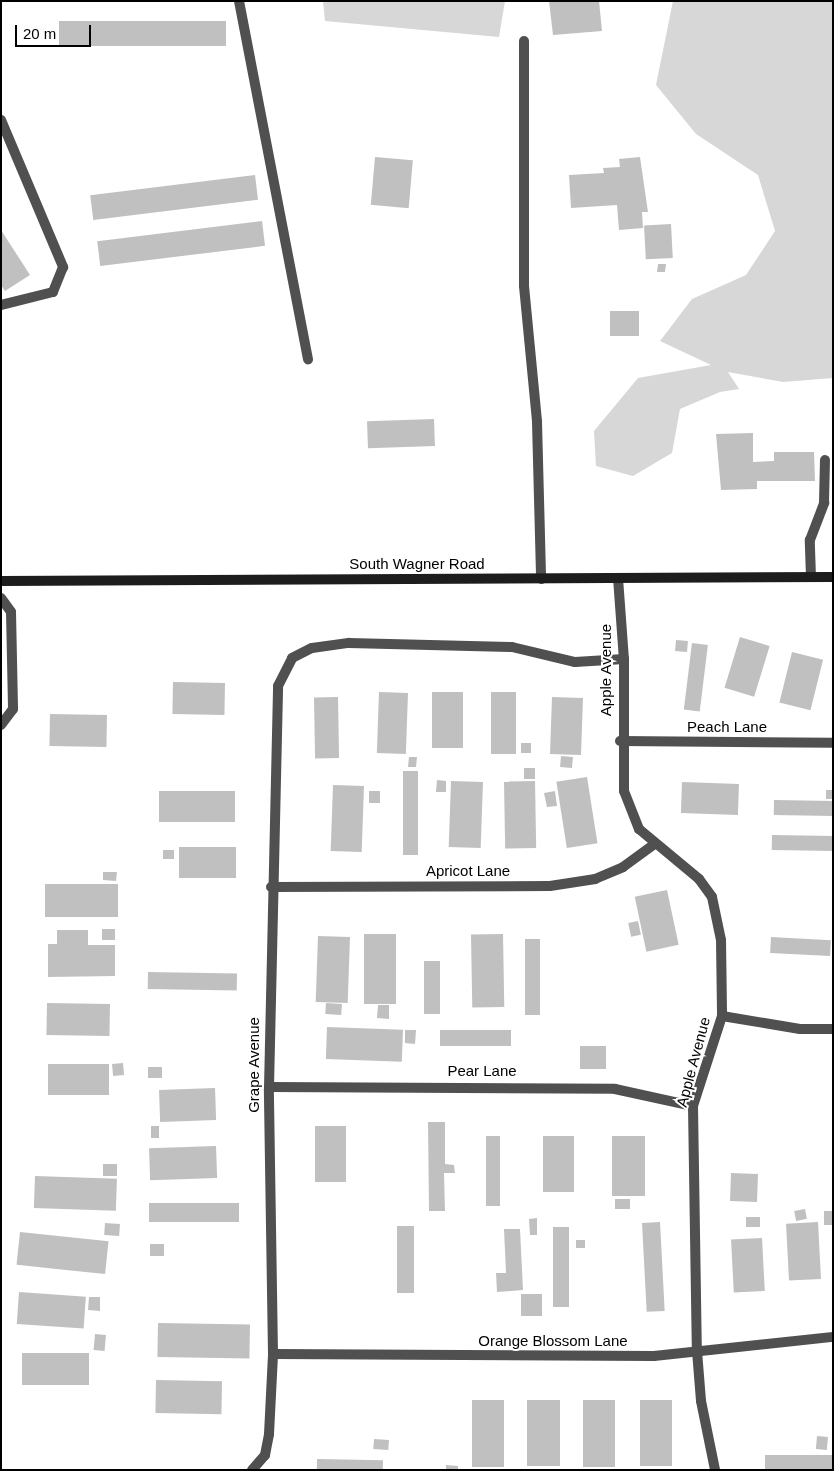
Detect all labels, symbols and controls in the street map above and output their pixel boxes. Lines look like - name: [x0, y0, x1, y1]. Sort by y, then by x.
- scale bar: [18, 15, 94, 47]
- text: 20 m: [23, 25, 56, 42]
- street label: South Wagner Road: [349, 555, 485, 573]
- street label: Apple Avenue: [597, 623, 615, 717]
- street label: Peach Lane: [687, 718, 767, 736]
- street label: Apricot Lane: [426, 862, 510, 880]
- street label: Apple Avenue: [672, 1015, 714, 1109]
- street label: Grape Avenue: [245, 1017, 263, 1113]
- street label: Pear Lane: [447, 1062, 517, 1080]
- street label: Orange Blossom Lane: [478, 1332, 628, 1350]

